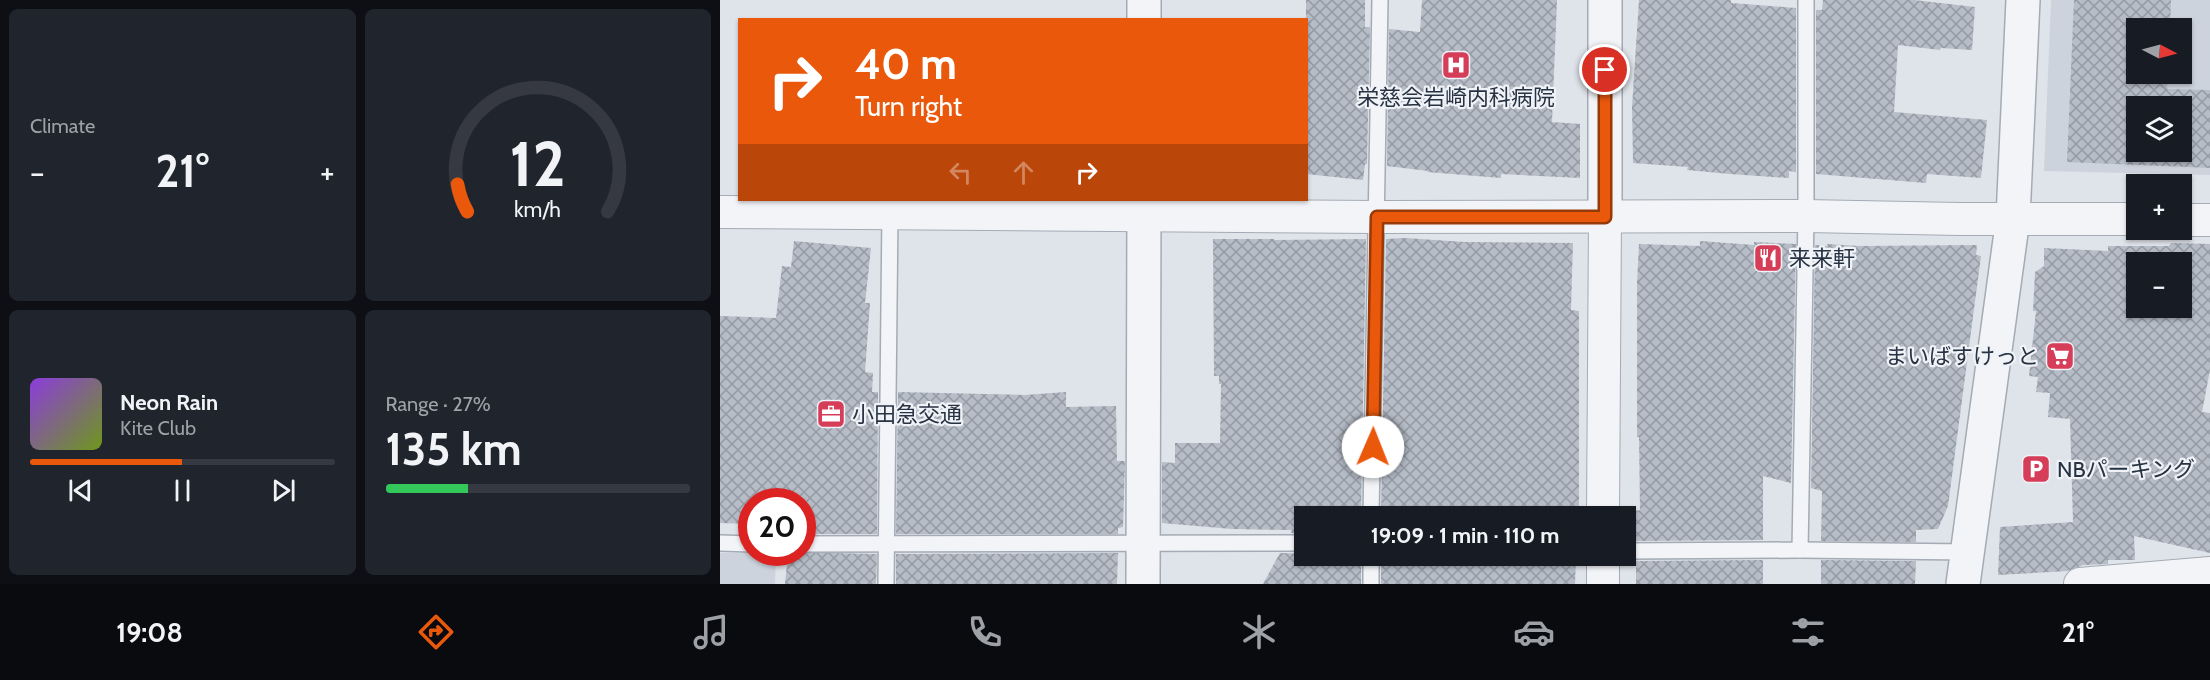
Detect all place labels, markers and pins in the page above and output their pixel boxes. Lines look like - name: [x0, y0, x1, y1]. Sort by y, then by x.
- pin: [1579, 44, 1630, 95]
- hospital icon: 栄慈会岩崎内科病院: [1440, 49, 1472, 81]
- place label: 栄慈会岩崎内科病院: [1357, 84, 1555, 111]
- restaurant icon: 来来軒: [1752, 242, 1784, 274]
- place label: 来来軒: [1789, 245, 1855, 272]
- supermarket icon: まいばすけっと: [2044, 340, 2076, 372]
- place label: まいばすけっと: [1885, 343, 2039, 370]
- office icon: 小田急交通: [815, 398, 847, 430]
- place label: 小田急交通: [852, 401, 962, 428]
- parking icon: NBパーキング: [2020, 453, 2052, 485]
- place label: NBパーキング: [2057, 456, 2195, 483]

